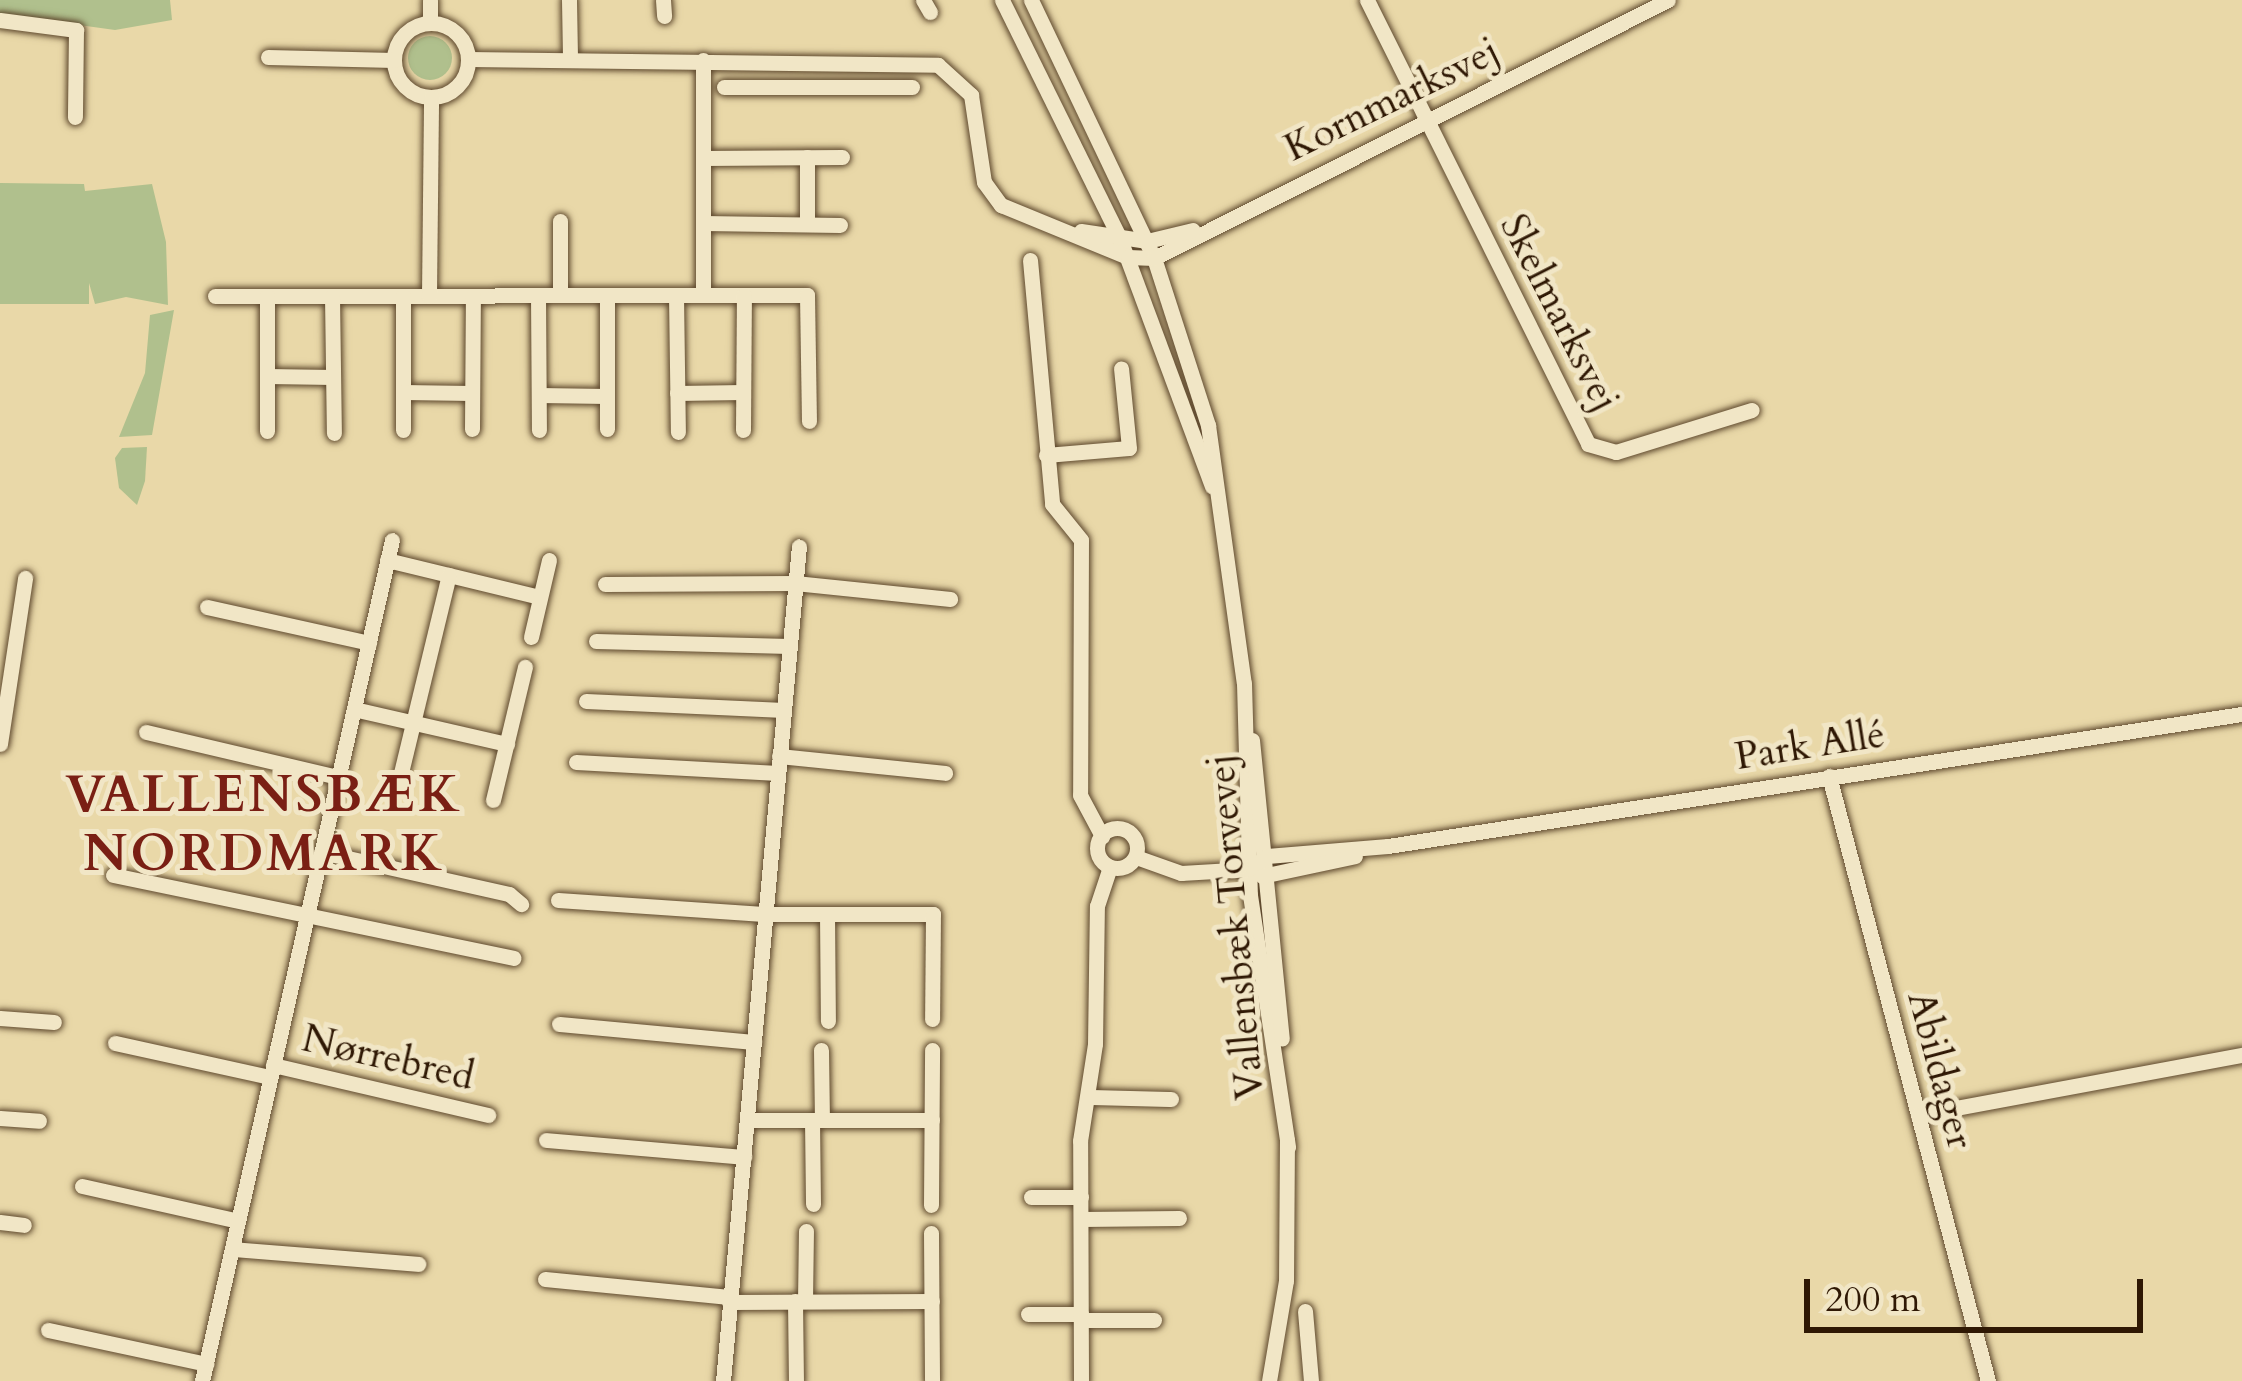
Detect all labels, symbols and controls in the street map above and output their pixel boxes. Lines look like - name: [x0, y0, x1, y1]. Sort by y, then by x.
- street label: Kornmarksvej: [1277, 28, 1507, 172]
- street label: Skelmarksvej: [1489, 207, 1629, 419]
- street label: Park Allé: [1732, 711, 1888, 781]
- street label: Vallensbæk Torvevej: [1198, 752, 1274, 1102]
- district label: VALLENSBÆK NORDMARK: [66, 765, 462, 885]
- street label: Abildager: [1897, 986, 1983, 1154]
- street label: Nørrebred: [297, 1016, 479, 1100]
- scale bar: [1810, 1255, 2149, 1329]
- text: 200 m: [1825, 1275, 1920, 1324]

